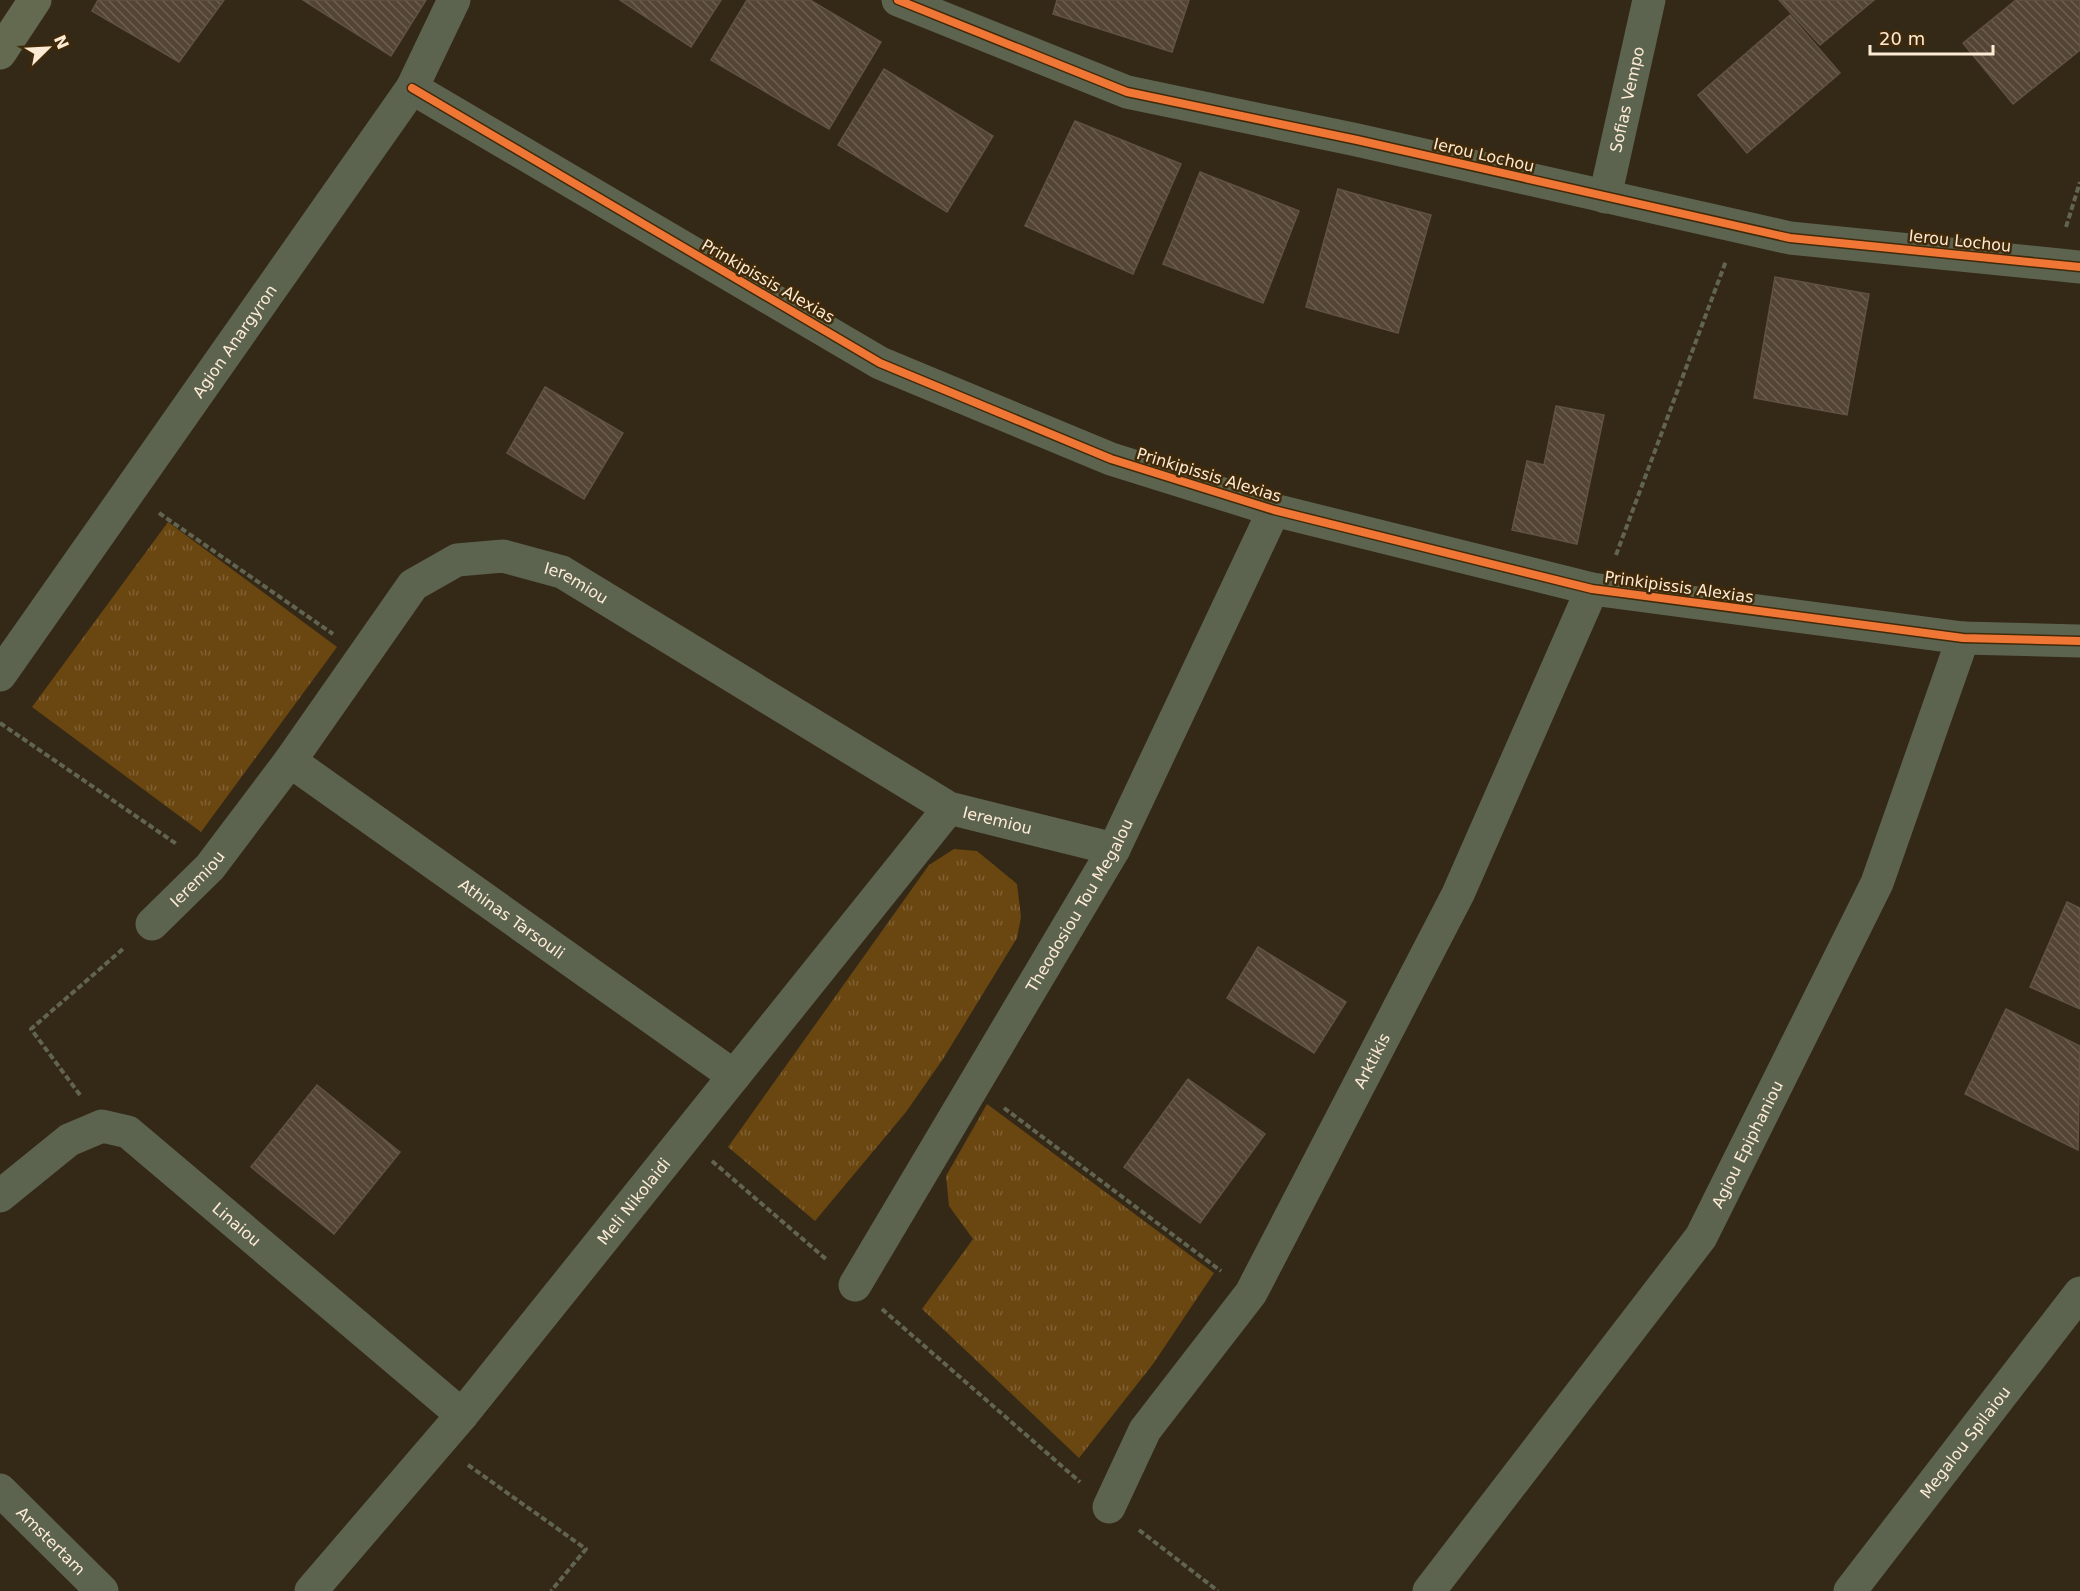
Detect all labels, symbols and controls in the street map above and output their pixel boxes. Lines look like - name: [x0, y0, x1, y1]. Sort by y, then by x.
- north arrow: [18, 18, 78, 78]
- scale bar: [1870, 18, 1993, 56]
- text: 20 m: [1879, 28, 1925, 49]
- text: N: [50, 32, 73, 52]
- street label: Sofias Vempo: [1606, 44, 1648, 154]
- street label: Ierou Lochou: [1432, 134, 1536, 176]
- street label: Ierou Lochou: [1908, 226, 2012, 256]
- street label: Prinkipissis Alexias: [698, 235, 838, 327]
- street label: Agion Anargyron: [188, 281, 281, 401]
- street label: Prinkipissis Alexias: [1134, 444, 1284, 506]
- street label: Ieremiou: [542, 558, 612, 607]
- street label: Prinkipissis Alexias: [1603, 567, 1755, 607]
- street label: Ieremiou: [961, 802, 1034, 838]
- street label: Theodosiou Tou Megalou: [1021, 815, 1137, 996]
- street label: Ieremiou: [166, 847, 228, 911]
- street label: Athinas Tarsouli: [455, 874, 569, 962]
- street label: Arktikis: [1349, 1030, 1394, 1091]
- street label: Agiou Epiphaniou: [1707, 1077, 1787, 1211]
- street label: Meli Nikolaidi: [593, 1154, 674, 1248]
- street label: Linaiou: [209, 1198, 265, 1250]
- street label: Megalou Spilaiou: [1916, 1382, 2014, 1502]
- street label: Amstertam: [13, 1503, 90, 1579]

